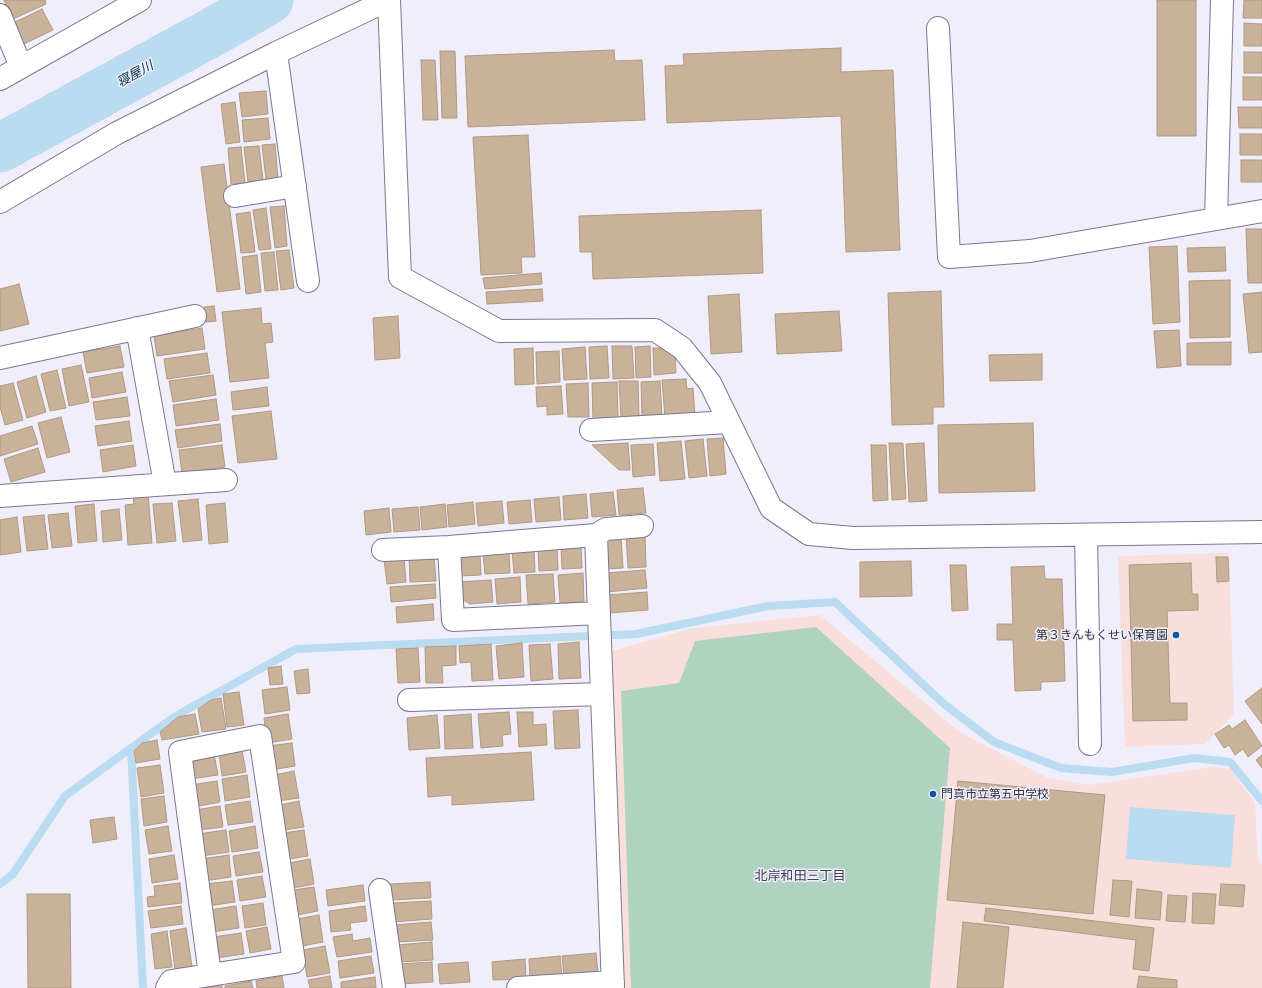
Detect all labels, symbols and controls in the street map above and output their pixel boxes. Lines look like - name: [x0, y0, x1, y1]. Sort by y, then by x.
- water label: 寝屋川: [114, 58, 156, 90]
- place label: 第３きんもくせい保育園: [1036, 628, 1168, 642]
- marker: 第３きんもくせい保育園: [1171, 630, 1181, 640]
- place label: 門真市立第五中学校: [941, 787, 1049, 801]
- marker: 門真市立第五中学校: [928, 789, 938, 799]
- district label: 北岸和田三丁目: [755, 868, 845, 884]

